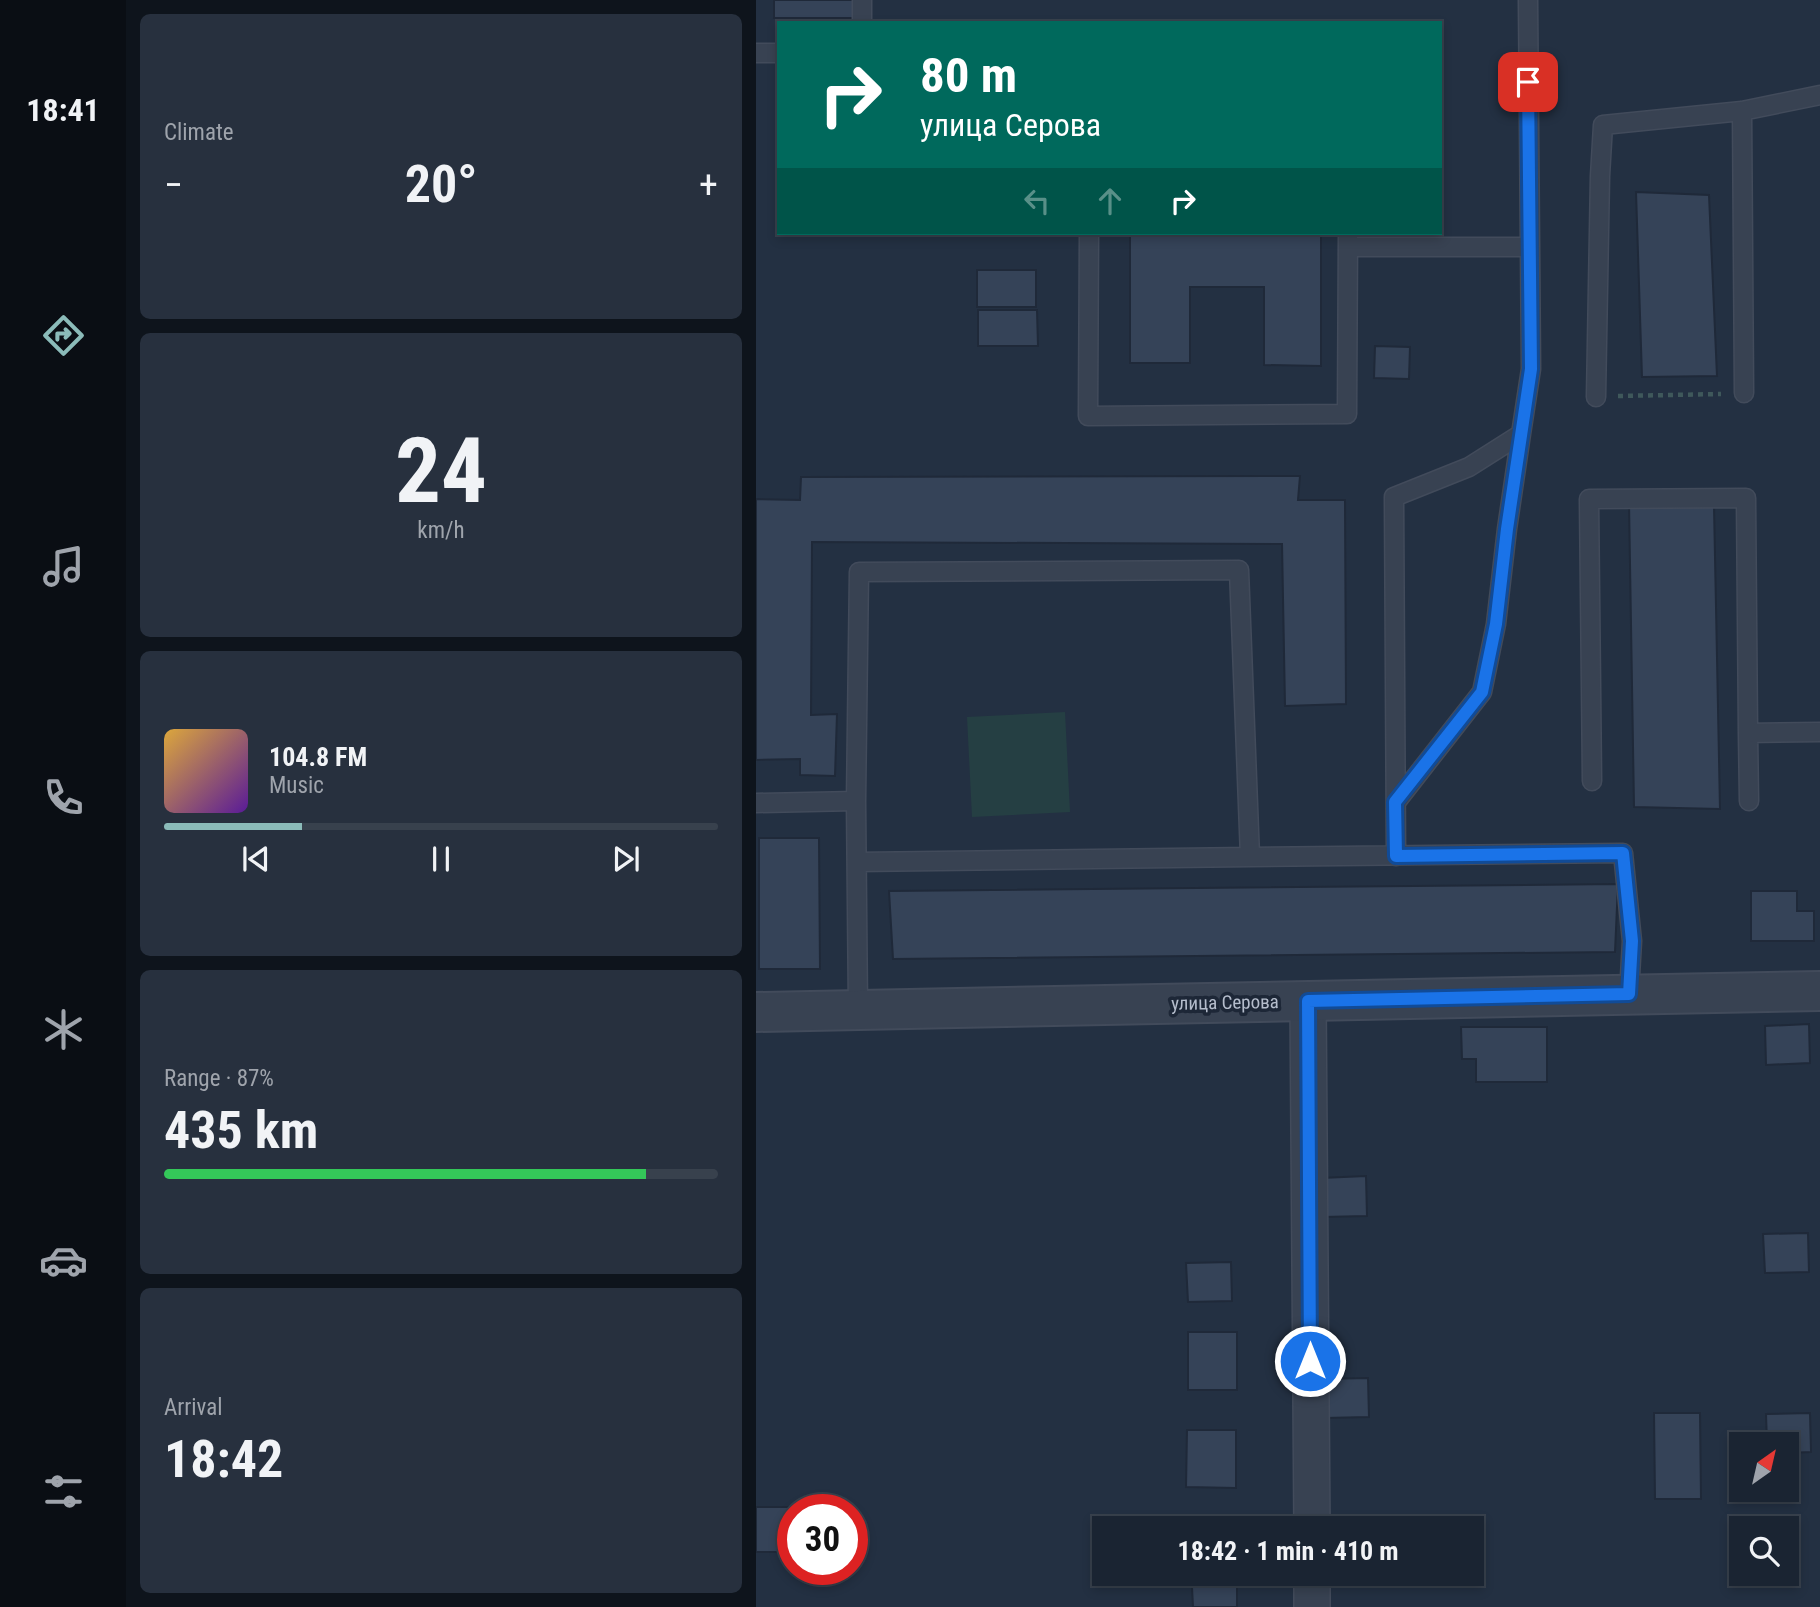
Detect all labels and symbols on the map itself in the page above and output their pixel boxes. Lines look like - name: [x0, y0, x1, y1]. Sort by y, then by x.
- pin: [1498, 52, 1558, 112]
- street label: улица Серова: [1171, 990, 1279, 1015]
- position arrow: [1273, 1324, 1347, 1398]
- north arrow: [1729, 1432, 1799, 1502]
- speed limit sign: 30: [777, 1494, 868, 1585]

